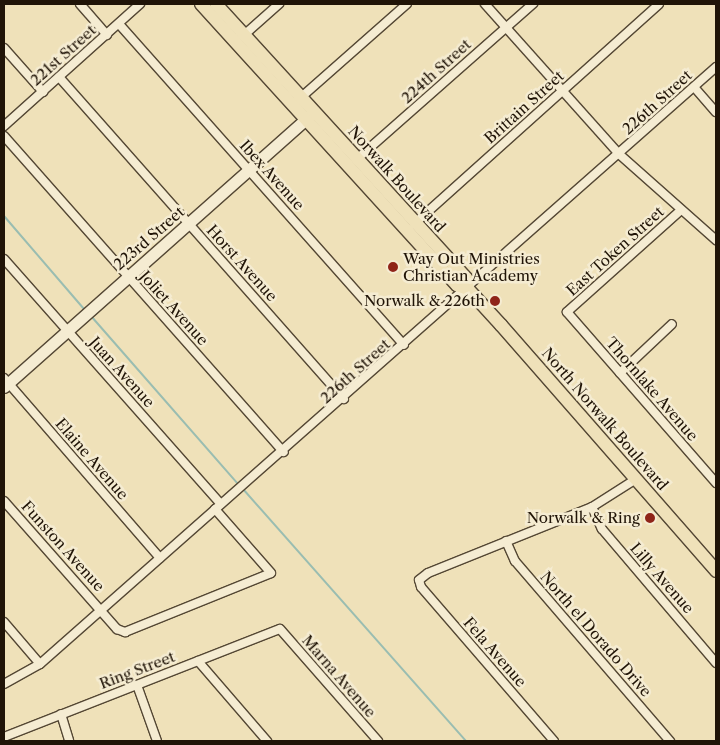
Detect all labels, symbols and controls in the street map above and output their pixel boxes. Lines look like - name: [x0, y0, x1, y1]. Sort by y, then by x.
- street label: 221st Street: [27, 21, 99, 89]
- street label: 224th Street: [398, 35, 474, 107]
- street label: 226th Street: [619, 66, 695, 138]
- street label: Brittain Street: [481, 67, 567, 147]
- street label: Norwalk Boulevard: [345, 122, 449, 236]
- street label: Ibex Avenue: [236, 136, 308, 214]
- street label: East Token Street: [562, 202, 668, 300]
- street label: 223rd Street: [110, 203, 188, 273]
- street label: Horst Avenue: [203, 221, 281, 305]
- place label: Way Out Ministries Christian Academy: [403, 249, 540, 284]
- marker: Way Out Ministries Christian Academy: [387, 261, 399, 273]
- street label: Joliet Avenue: [136, 267, 212, 349]
- place label: Norwalk & 226th: [364, 292, 485, 310]
- marker: Norwalk & 226th: [489, 295, 501, 307]
- street label: Juan Avenue: [86, 333, 158, 411]
- street label: Thornlake Avenue: [602, 333, 702, 445]
- street label: 226th Street: [317, 335, 393, 407]
- street label: North Norwalk Boulevard: [538, 344, 672, 494]
- street label: Elaine Avenue: [52, 414, 132, 504]
- street label: Funston Avenue: [18, 497, 108, 595]
- place label: Norwalk & Ring: [527, 509, 640, 527]
- marker: Norwalk & Ring: [644, 512, 656, 524]
- street label: Lilly Avenue: [626, 539, 698, 617]
- street label: North el Dorado Drive: [537, 568, 655, 700]
- street label: Fela Avenue: [460, 613, 530, 691]
- street label: Marna Avenue: [298, 631, 380, 721]
- street label: Ring Street: [97, 647, 177, 693]

